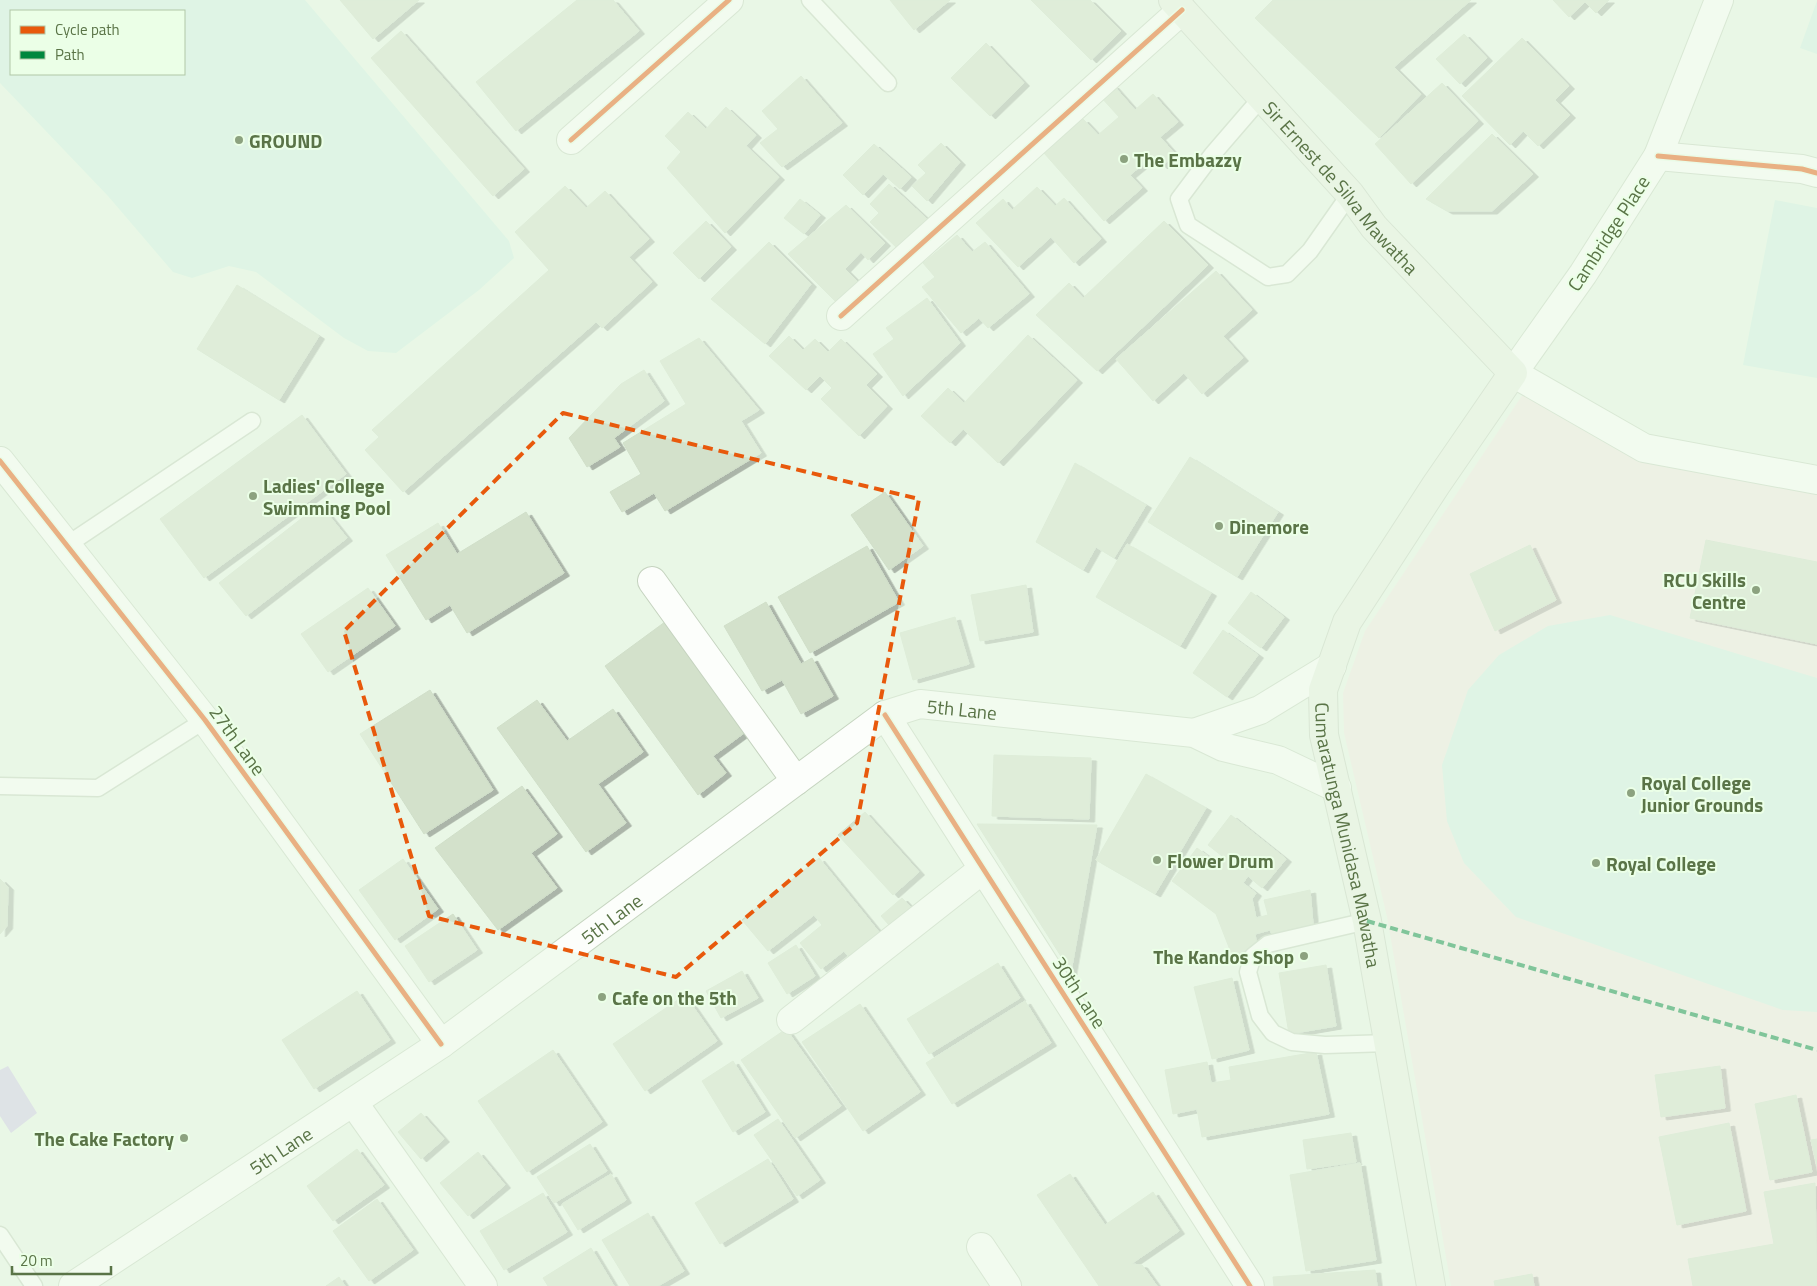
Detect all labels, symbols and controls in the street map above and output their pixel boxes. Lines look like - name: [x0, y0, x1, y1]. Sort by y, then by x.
- legend: [10, 10, 185, 75]
- text: Cycle path: [55, 18, 120, 41]
- text: Path: [55, 43, 85, 66]
- street label: Sir Ernest de Silva Mawatha: [1257, 94, 1426, 281]
- place label: GROUND: [249, 126, 323, 155]
- marker: GROUND: [233, 134, 245, 146]
- place label: The Embazzy: [1134, 145, 1242, 174]
- marker: The Embazzy: [1118, 153, 1130, 165]
- street label: Cambridge Place: [1560, 169, 1656, 297]
- place label: Ladies' College Swimming Pool: [263, 471, 391, 522]
- marker: Ladies' College Swimming Pool: [247, 490, 259, 502]
- place label: Dinemore: [1229, 512, 1309, 541]
- marker: Dinemore: [1213, 520, 1225, 532]
- place label: RCU Skills Centre: [1663, 565, 1746, 616]
- marker: RCU Skills Centre: [1750, 584, 1762, 596]
- street label: 5th Lane: [926, 690, 998, 727]
- street label: 27th Lane: [203, 699, 273, 781]
- street label: Cumaratunga Munidasa Mawatha: [1309, 702, 1389, 970]
- place label: Royal College Junior Grounds: [1641, 768, 1763, 819]
- marker: Royal College Junior Grounds: [1625, 787, 1637, 799]
- place label: Flower Drum: [1167, 846, 1274, 875]
- place label: Royal College: [1606, 849, 1716, 878]
- marker: Flower Drum: [1151, 854, 1163, 866]
- marker: Royal College: [1590, 857, 1602, 869]
- street label: 5th Lane: [574, 886, 648, 951]
- place label: The Kandos Shop: [1153, 942, 1294, 971]
- street label: 30th Lane: [1046, 950, 1114, 1034]
- marker: The Kandos Shop: [1298, 950, 1310, 962]
- place label: Cafe on the 5th: [612, 983, 737, 1012]
- marker: Cafe on the 5th: [596, 991, 608, 1003]
- street label: 5th Lane: [243, 1118, 317, 1181]
- place label: The Cake Factory: [35, 1124, 174, 1153]
- marker: The Cake Factory: [178, 1132, 190, 1144]
- scale bar: [12, 1244, 111, 1276]
- text: 20 m: [20, 1249, 53, 1272]

